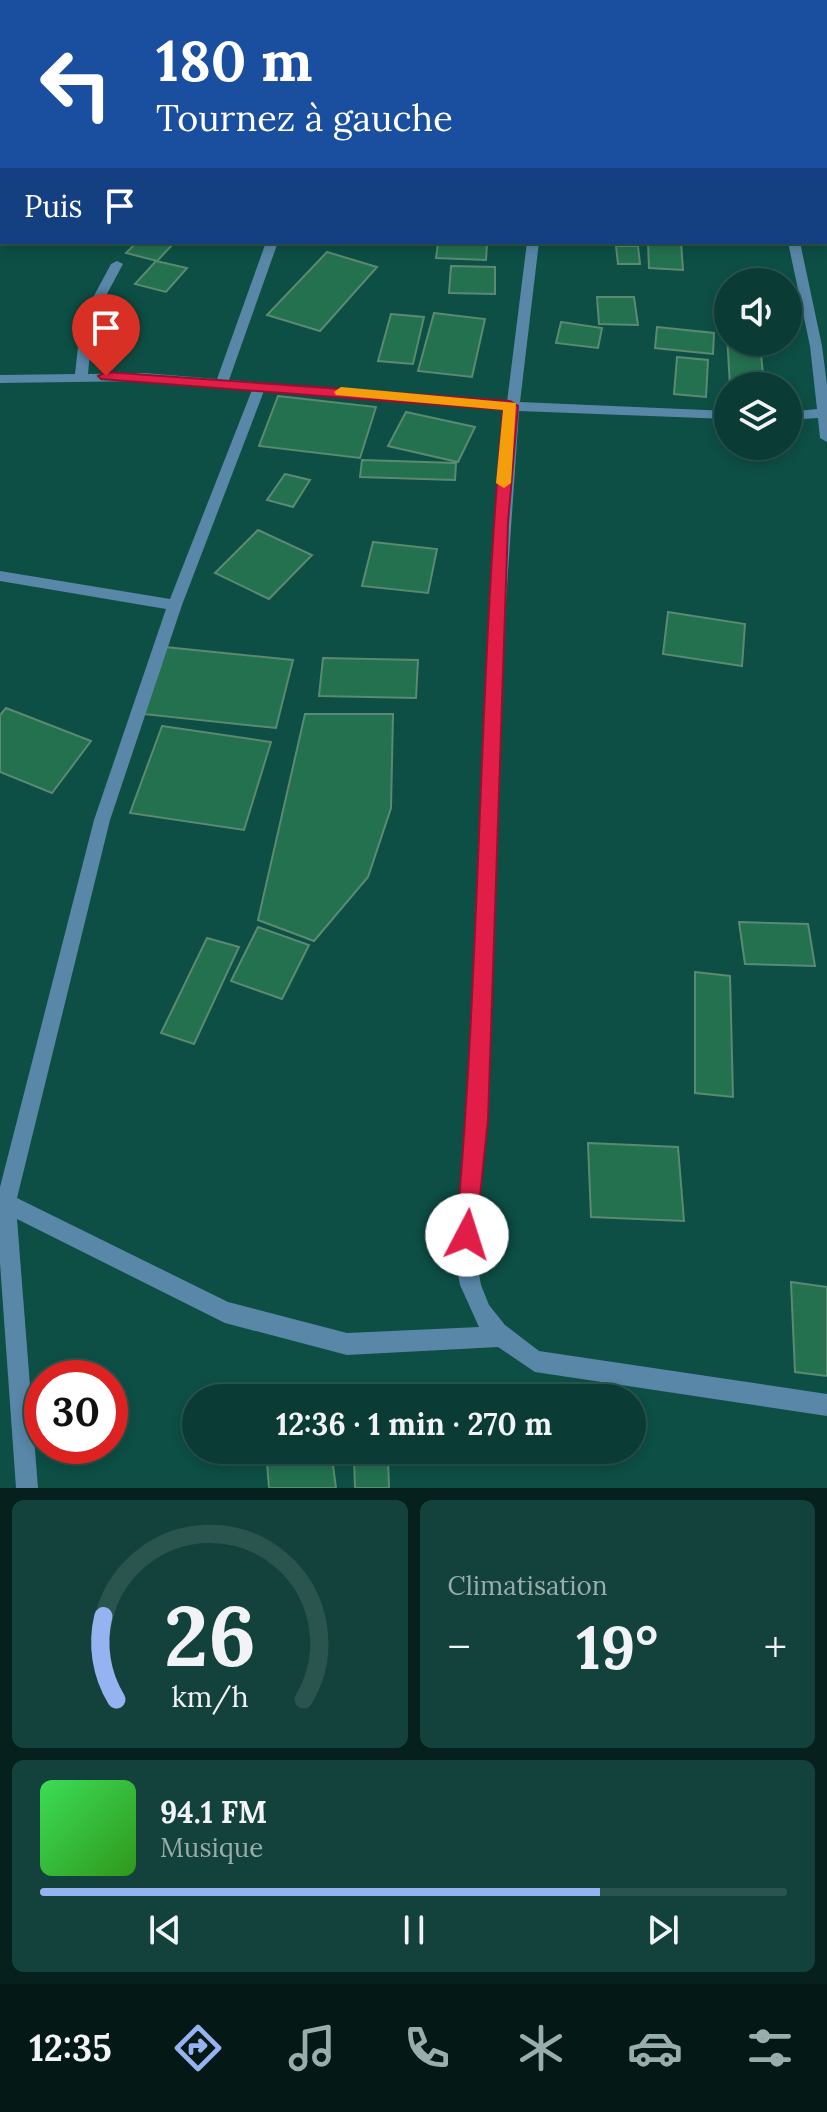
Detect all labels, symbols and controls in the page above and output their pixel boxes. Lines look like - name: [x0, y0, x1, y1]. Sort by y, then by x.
- text: 180 m: [156, 25, 313, 96]
- icon: left: [24, 32, 128, 136]
- text: Tournez à gauche: [156, 95, 453, 141]
- icon: arrive: [98, 184, 142, 228]
- text: Puis: [24, 187, 82, 225]
- map controls: [714, 268, 802, 460]
- button: sound: [714, 268, 802, 356]
- pin: [72, 294, 140, 376]
- icon: arrive: [84, 306, 128, 350]
- button: layers: [714, 372, 802, 460]
- position arrow: [425, 1193, 509, 1277]
- speed limit sign: 30: [24, 1360, 128, 1464]
- text: 12:36 · 1 min · 270 m: [276, 1405, 552, 1443]
- text: Climatisation: [448, 1569, 608, 1602]
- text: 26: [164, 1582, 256, 1689]
- text: 19°: [576, 1609, 658, 1685]
- text: −: [448, 1619, 471, 1675]
- text: +: [764, 1619, 787, 1675]
- text: km/h: [171, 1678, 248, 1715]
- text: 94.1 FM: [160, 1793, 267, 1831]
- text: Musique: [160, 1831, 263, 1864]
- icon: previous: [143, 1908, 187, 1952]
- icon: pause: [392, 1908, 436, 1952]
- icon: next: [641, 1908, 685, 1952]
- icon: directions: [170, 2020, 226, 2076]
- icon: music: [284, 2020, 340, 2076]
- icon: phone: [399, 2020, 455, 2076]
- icon: climate: [513, 2020, 569, 2076]
- icon: car: [627, 2020, 683, 2076]
- icon: filters: [742, 2020, 798, 2076]
- text: 12:35: [29, 2025, 112, 2071]

